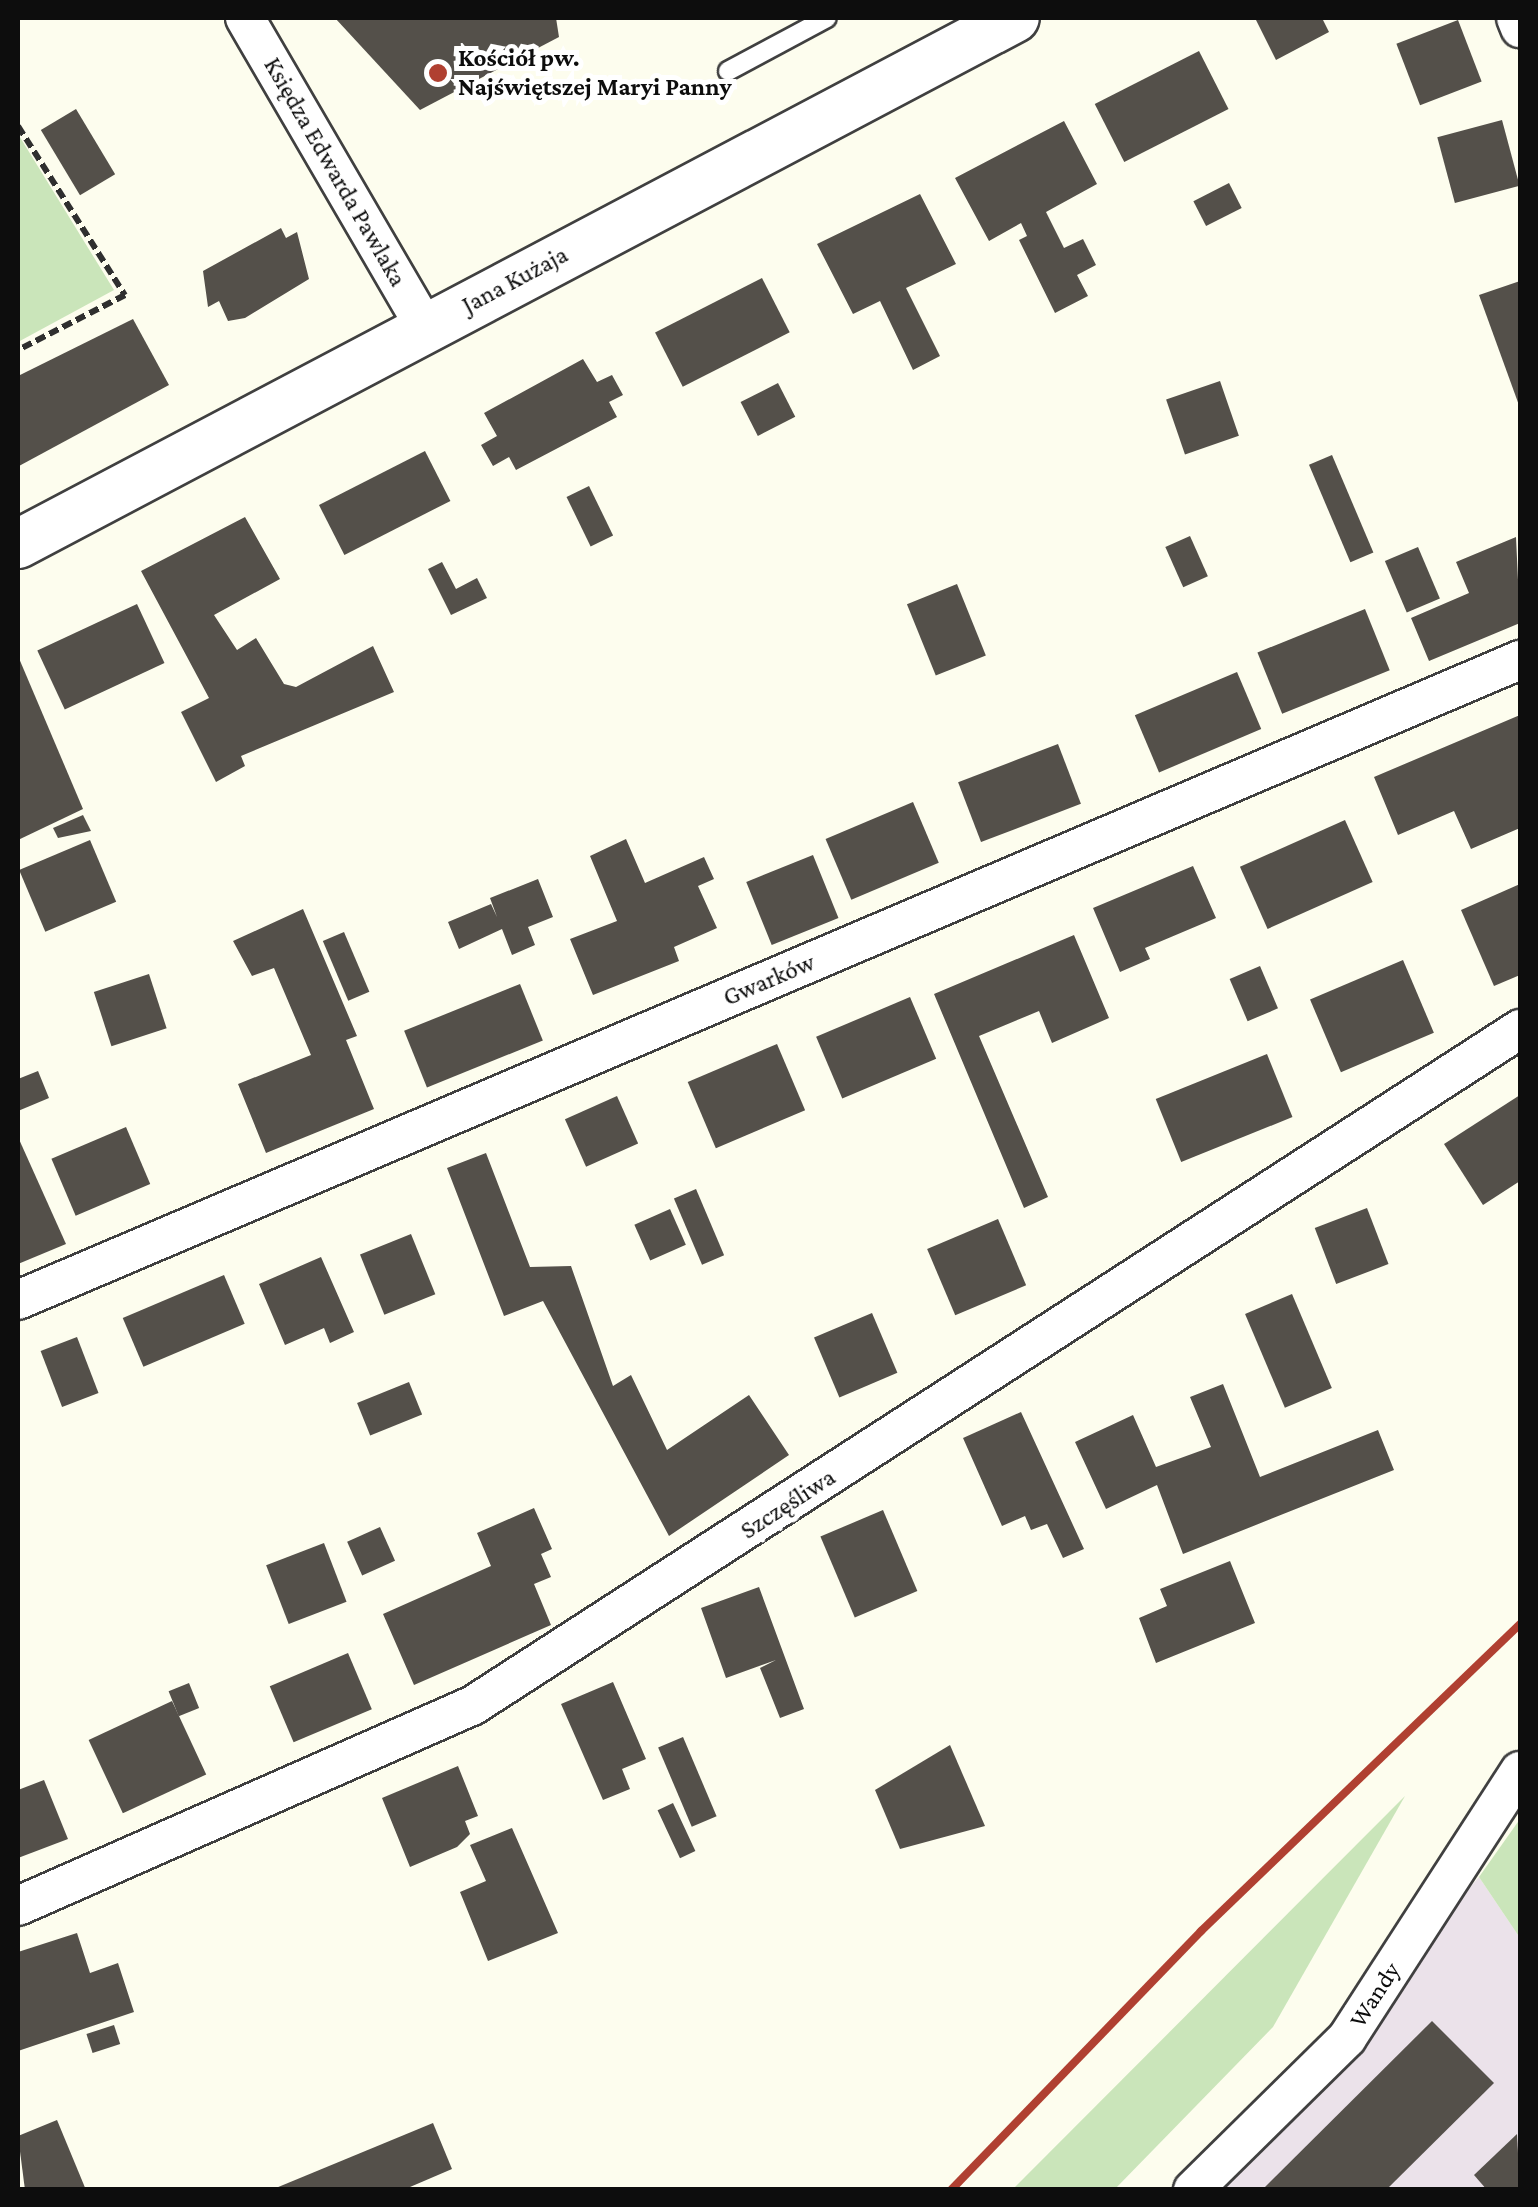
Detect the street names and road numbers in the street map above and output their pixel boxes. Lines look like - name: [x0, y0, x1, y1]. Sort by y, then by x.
- street label: Księdza Edwarda Pawlaka: [257, 52, 413, 292]
- street label: Jana Kużaja: [457, 240, 573, 320]
- street label: Gwarków: [719, 947, 819, 1013]
- street label: Szczęśliwa: [735, 1462, 841, 1546]
- street label: Wandy: [1343, 1957, 1407, 2033]

